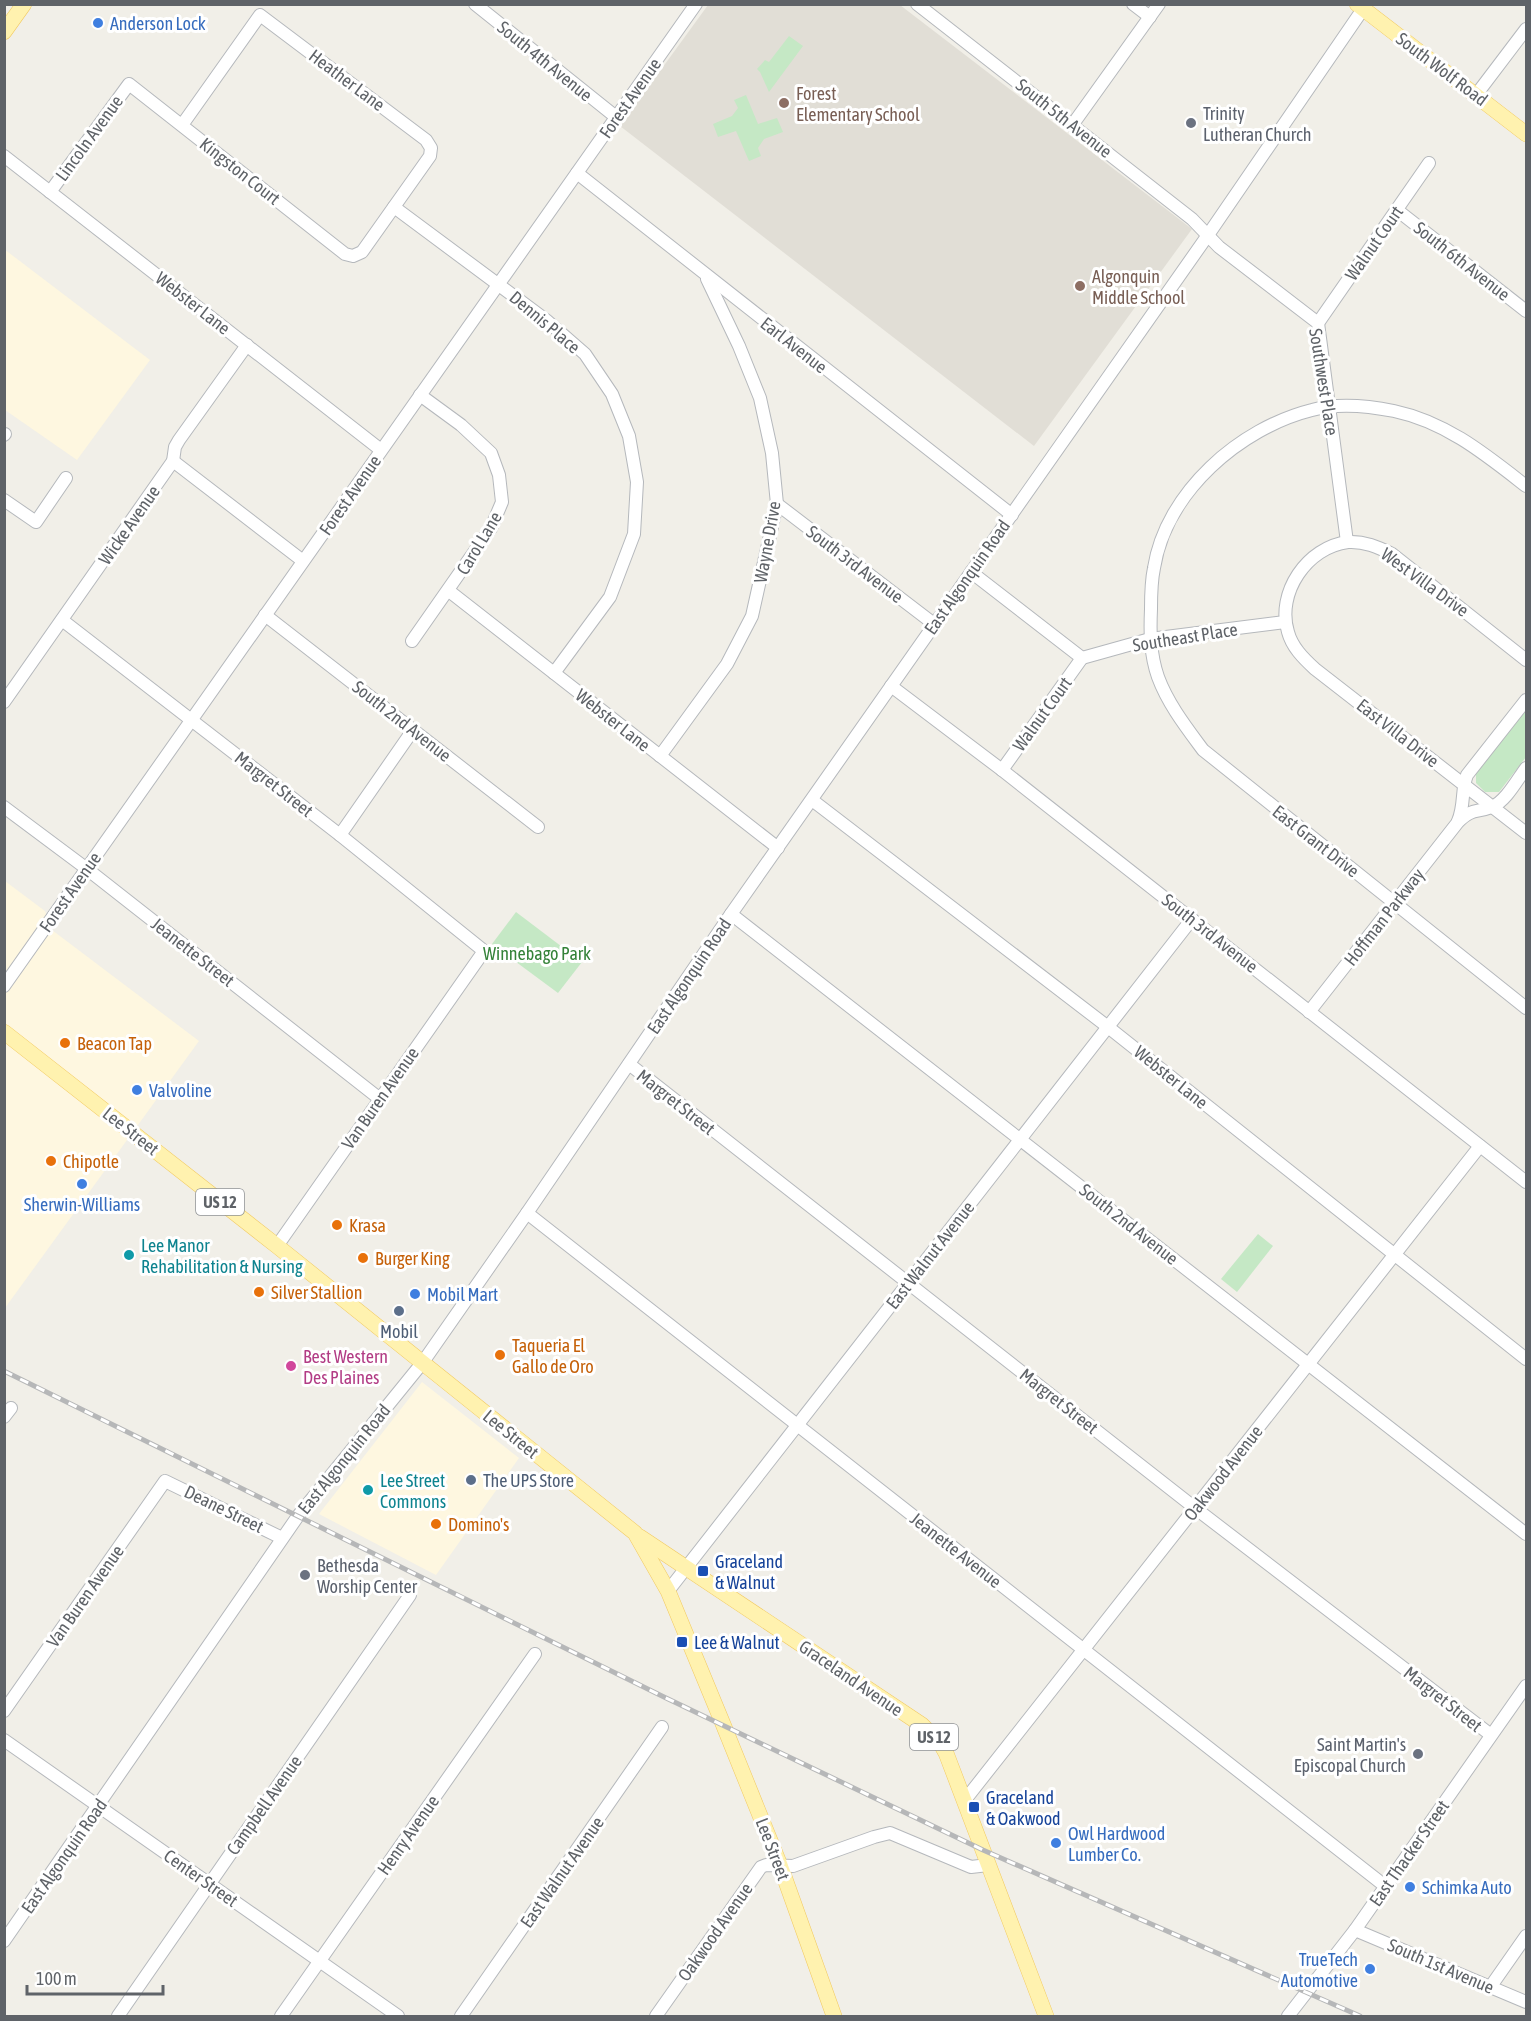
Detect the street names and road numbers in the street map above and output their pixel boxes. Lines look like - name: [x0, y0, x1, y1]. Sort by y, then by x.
- street label: South 4th Avenue: [493, 16, 597, 106]
- street label: South Wolf Road: [1392, 28, 1492, 110]
- street label: Heather Lane: [305, 45, 389, 115]
- street label: Forest Avenue: [595, 54, 665, 142]
- street label: South 5th Avenue: [1012, 74, 1116, 162]
- street label: Lincoln Avenue: [51, 91, 127, 185]
- street label: Kingston Court: [196, 133, 284, 209]
- street label: Walnut Court: [1341, 202, 1407, 284]
- street label: South 6th Avenue: [1410, 217, 1514, 305]
- street label: Webster Lane: [152, 267, 234, 339]
- street label: Dennis Place: [506, 286, 584, 358]
- street label: Earl Avenue: [757, 313, 831, 377]
- street label: Southwest Place: [1305, 327, 1343, 437]
- street label: Forest Avenue: [315, 451, 385, 539]
- street label: Wicke Avenue: [94, 481, 164, 569]
- street label: Wayne Drive: [749, 499, 785, 585]
- street label: Carol Lane: [452, 508, 506, 578]
- street label: East Algonquin Road: [920, 516, 1014, 638]
- street label: South 3rd Avenue: [802, 521, 908, 607]
- street label: West Villa Drive: [1377, 543, 1473, 621]
- street label: Southeast Place: [1131, 618, 1239, 656]
- street label: Walnut Court: [1008, 673, 1076, 755]
- street label: South 2nd Avenue: [349, 676, 455, 766]
- street label: Webster Lane: [572, 684, 654, 756]
- street label: East Villa Drive: [1353, 694, 1443, 772]
- street label: Margret Street: [231, 747, 317, 821]
- street label: East Grant Drive: [1268, 801, 1364, 881]
- street label: Forest Avenue: [35, 848, 105, 936]
- street label: Hoffman Parkway: [1340, 864, 1428, 970]
- street label: South 3rd Avenue: [1158, 889, 1262, 977]
- street label: Jeanette Street: [147, 913, 239, 991]
- street label: East Algonquin Road: [643, 914, 735, 1038]
- street label: Webster Lane: [1130, 1041, 1212, 1113]
- street label: Van Buren Avenue: [337, 1043, 423, 1153]
- street label: Margret Street: [633, 1065, 719, 1139]
- street label: Lee Street: [99, 1103, 163, 1159]
- street label: South 2nd Avenue: [1076, 1179, 1182, 1269]
- road number: US 12: [196, 1189, 244, 1215]
- street label: East Walnut Avenue: [882, 1197, 978, 1313]
- street label: Margret Street: [1016, 1364, 1102, 1438]
- street label: East Algonquin Road: [293, 1400, 395, 1518]
- street label: Lee Street: [479, 1405, 543, 1463]
- street label: Oakwood Avenue: [1179, 1421, 1267, 1525]
- street label: Deane Street: [181, 1481, 267, 1537]
- street label: Jeanette Avenue: [906, 1508, 1006, 1592]
- street label: Van Buren Avenue: [42, 1541, 128, 1651]
- street label: Graceland Avenue: [795, 1636, 907, 1720]
- street label: Margret Street: [1400, 1662, 1486, 1736]
- road number: US 12: [910, 1724, 958, 1750]
- street label: Campbell Avenue: [222, 1751, 306, 1859]
- street label: Henry Avenue: [373, 1791, 443, 1879]
- street label: East Algonquin Road: [17, 1795, 111, 1917]
- street label: East Thacker Street: [1365, 1796, 1453, 1910]
- street label: East Walnut Avenue: [516, 1812, 608, 1932]
- street label: Lee Street: [752, 1815, 794, 1883]
- street label: Center Street: [160, 1845, 242, 1911]
- street label: Oakwood Avenue: [673, 1879, 757, 1985]
- street label: South 1st Avenue: [1385, 1934, 1497, 1998]

